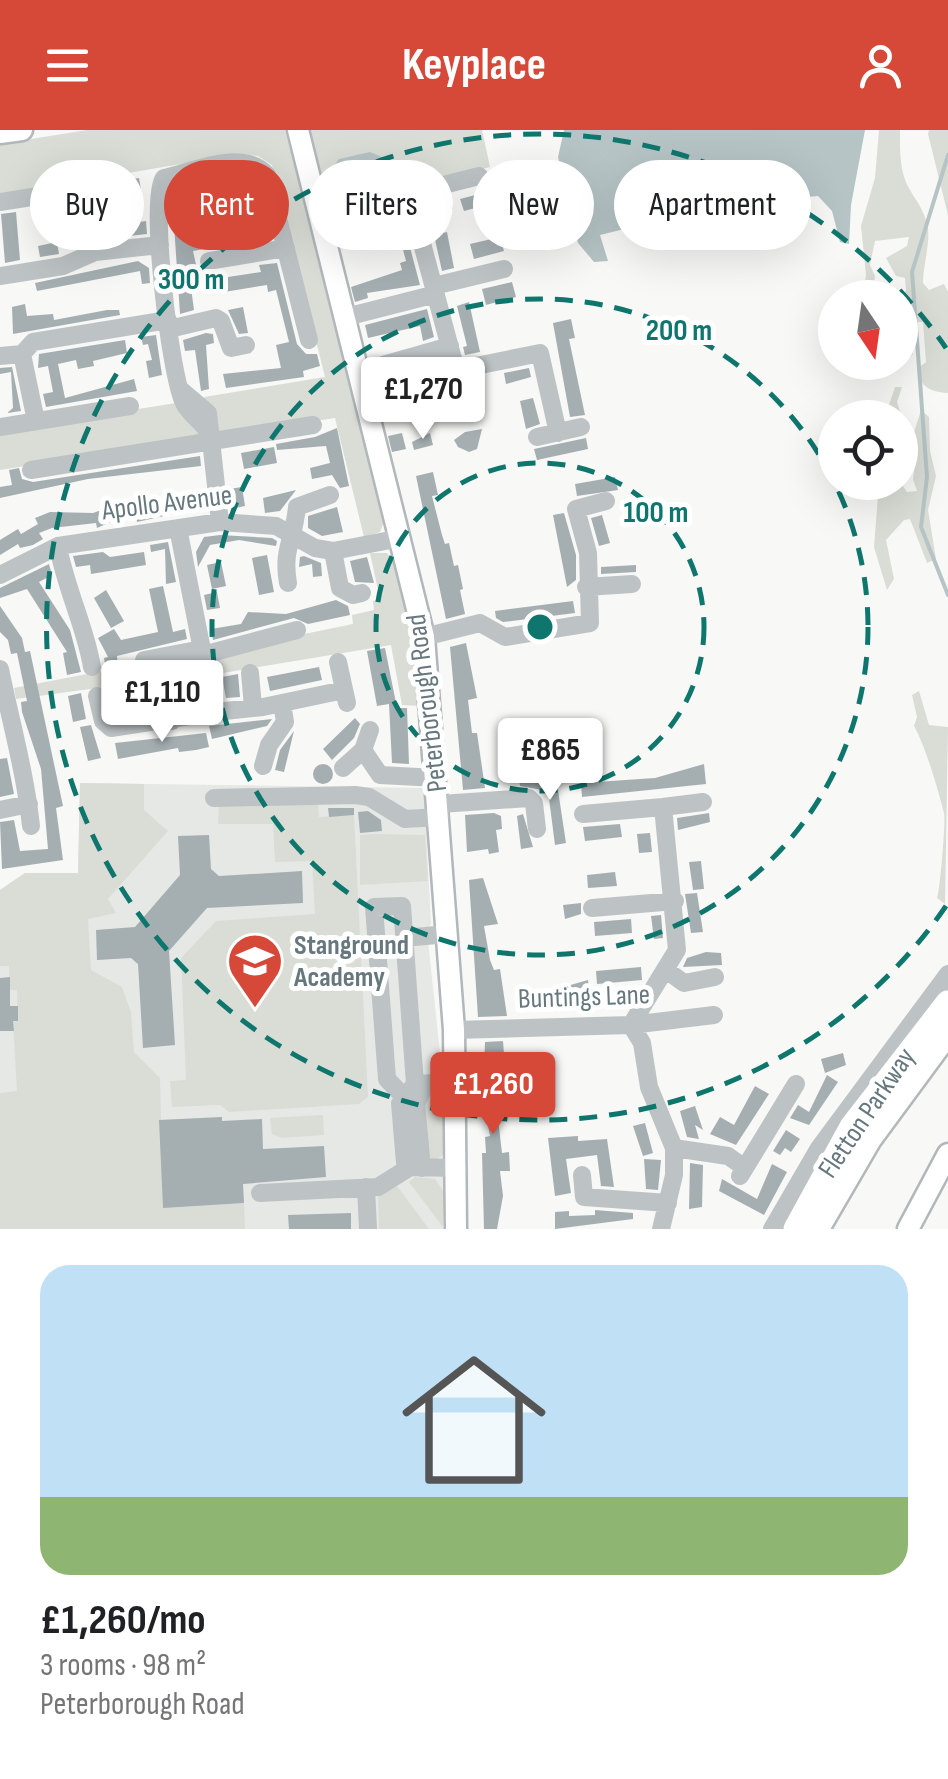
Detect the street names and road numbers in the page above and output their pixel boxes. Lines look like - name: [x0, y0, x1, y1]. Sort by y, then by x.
- street label: Apollo Avenue: [99, 479, 234, 527]
- street label: Peterborough Road: [400, 612, 454, 794]
- street label: Buntings Lane: [517, 978, 651, 1016]
- street label: Fletton Parkway: [811, 1042, 923, 1184]

